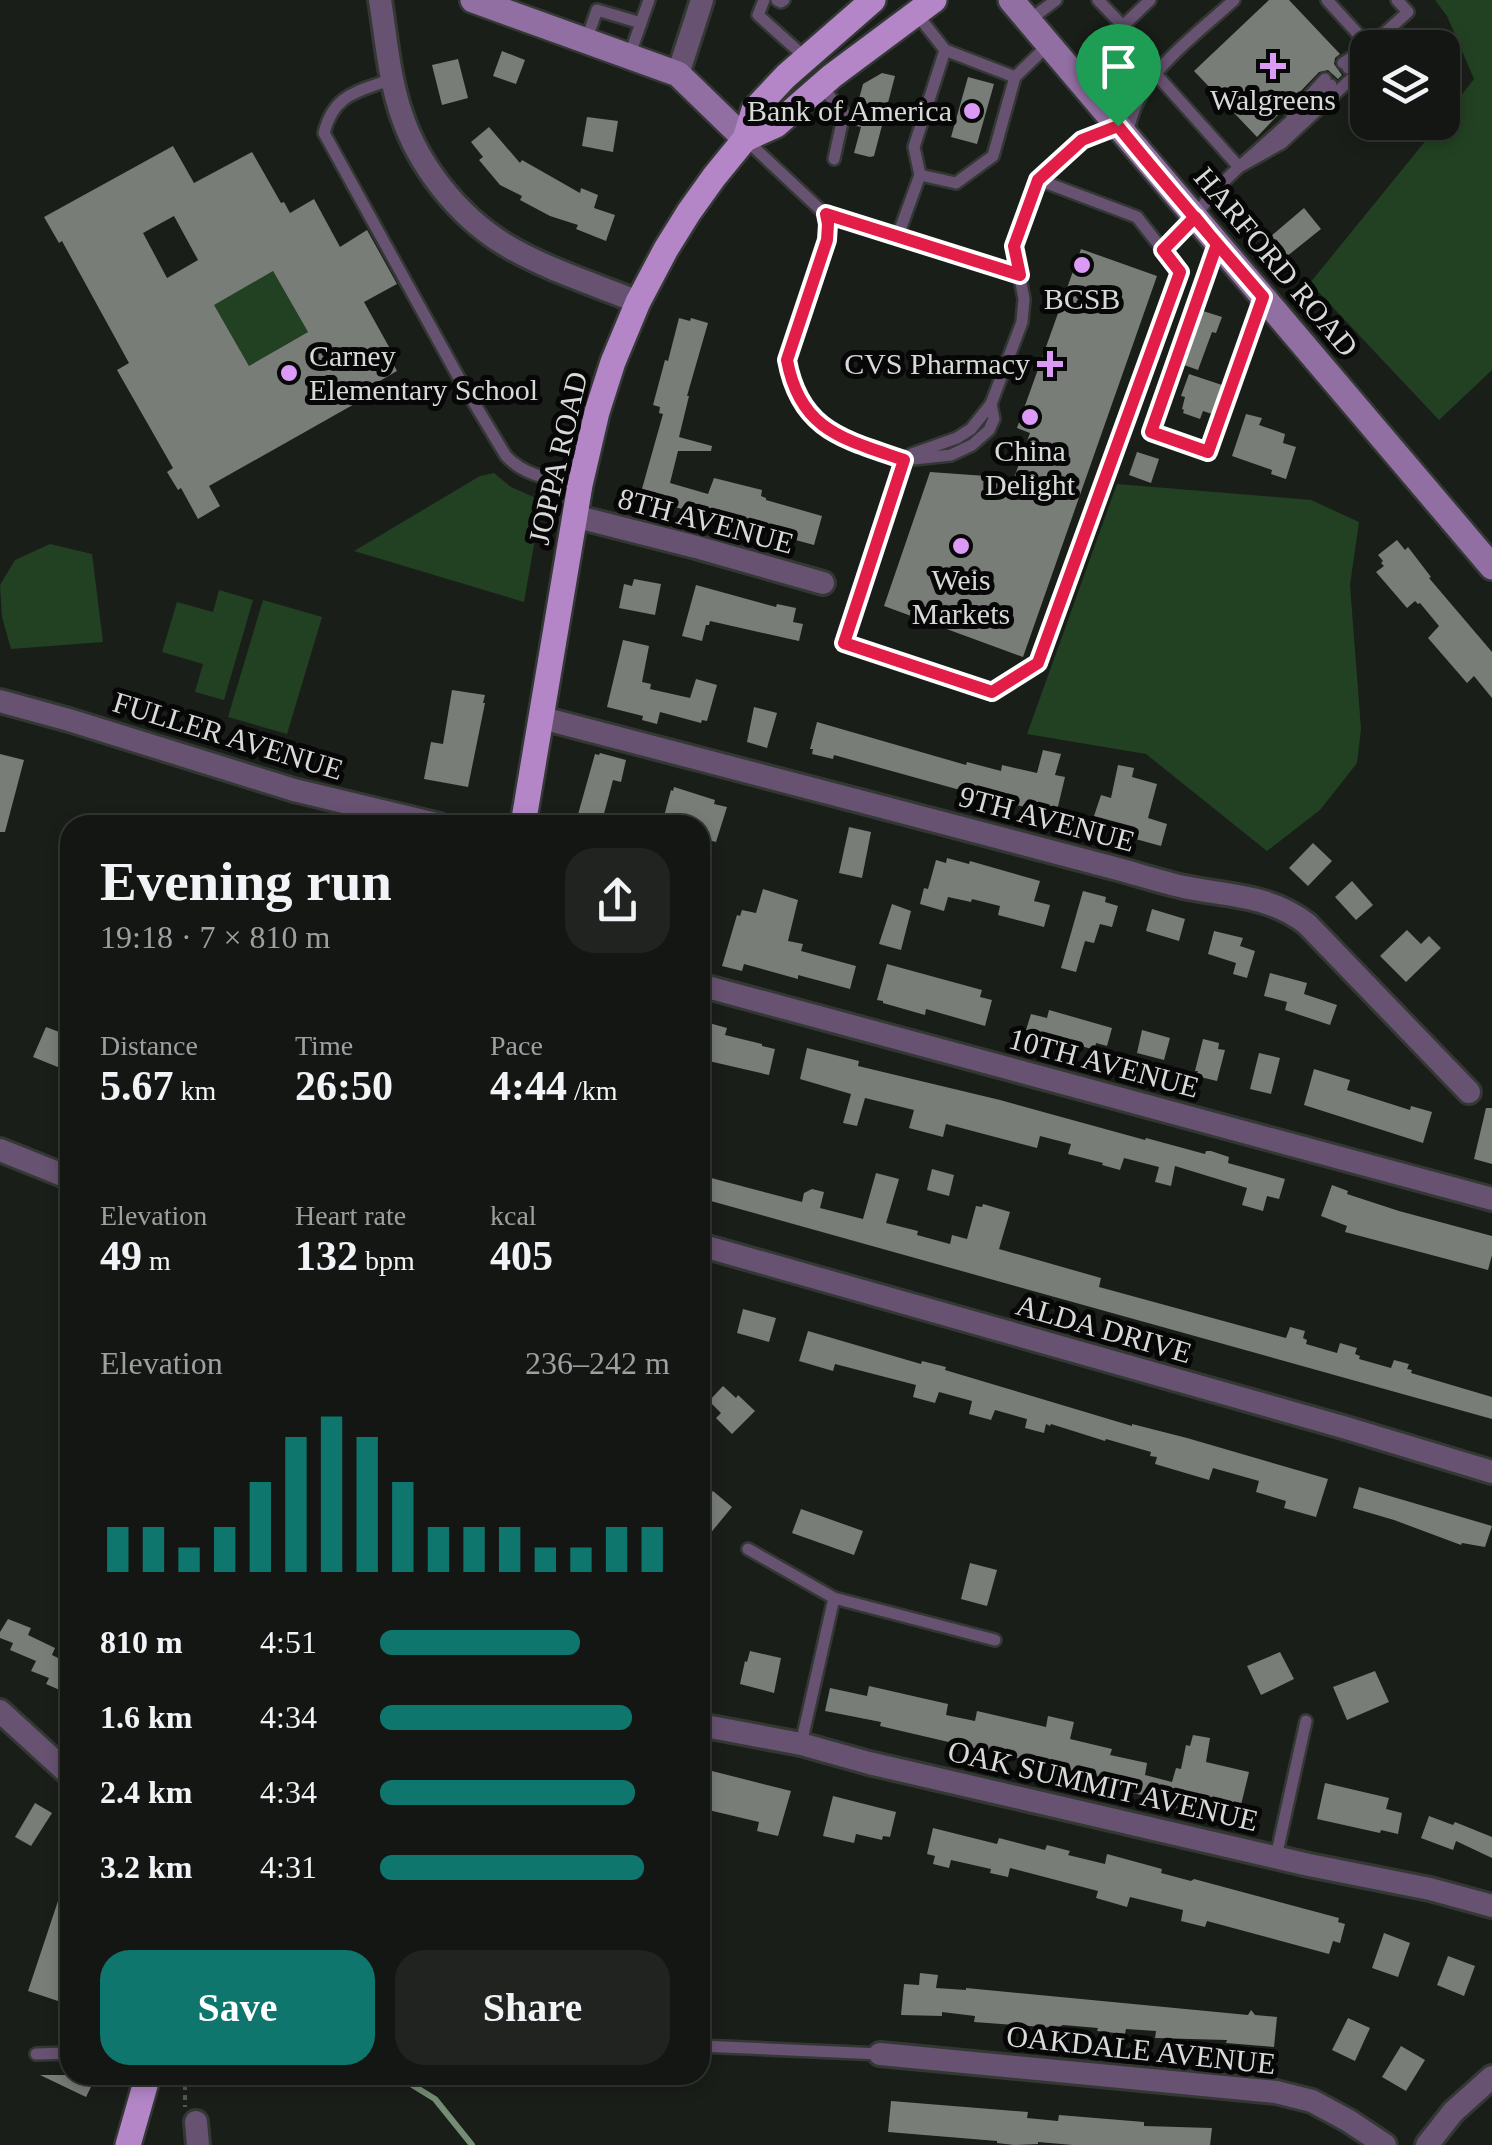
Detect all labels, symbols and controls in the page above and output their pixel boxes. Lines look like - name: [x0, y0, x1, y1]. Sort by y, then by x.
- pin: [1076, 24, 1161, 127]
- map controls: [1350, 30, 1460, 140]
- button: layers: [1350, 30, 1460, 140]
- icon: arrive: [1091, 39, 1146, 94]
- marker: Walgreens: [1262, 55, 1284, 77]
- place label: Walgreens: [1210, 83, 1336, 116]
- place label: Bank of America: [747, 94, 952, 127]
- marker: Bank of America: [961, 100, 983, 122]
- street label: HARFORD ROAD: [1188, 161, 1365, 363]
- marker: BCSB: [1071, 254, 1093, 276]
- place label: BCSB: [1044, 282, 1120, 315]
- place label: Carney Elementary School: [309, 339, 538, 406]
- place label: CVS Pharmacy: [844, 347, 1030, 380]
- marker: CVS Pharmacy: [1039, 353, 1061, 375]
- marker: Carney Elementary School: [278, 362, 300, 384]
- street label: JOPPA ROAD: [522, 368, 593, 548]
- marker: China Delight: [1019, 406, 1041, 428]
- place label: China Delight: [985, 434, 1076, 501]
- street label: 8TH AVENUE: [615, 481, 797, 560]
- marker: Weis Markets: [950, 535, 972, 557]
- place label: Weis Markets: [912, 563, 1010, 630]
- street label: FULLER AVENUE: [109, 685, 347, 786]
- street label: 9TH AVENUE: [956, 779, 1138, 858]
- button: share: [565, 848, 670, 953]
- text: Evening run: [100, 851, 392, 912]
- text: 19:18 · 7 × 810 m: [100, 919, 330, 955]
- street label: 10TH AVENUE: [1006, 1021, 1203, 1104]
- text: Distance: [100, 1030, 198, 1061]
- text: Time: [295, 1030, 353, 1061]
- text: Pace: [490, 1030, 543, 1061]
- text: 5.67: [100, 1063, 174, 1109]
- text: 26:50: [295, 1063, 393, 1109]
- text: 4:44: [490, 1063, 567, 1109]
- text: km: [174, 1075, 216, 1106]
- text: /km: [567, 1075, 618, 1106]
- text: Elevation: [100, 1200, 207, 1231]
- text: Heart rate: [295, 1200, 406, 1231]
- text: kcal: [490, 1200, 537, 1231]
- text: 49: [100, 1233, 142, 1279]
- text: 132: [295, 1233, 358, 1279]
- text: 405: [490, 1233, 553, 1279]
- text: m: [142, 1245, 171, 1276]
- text: bpm: [358, 1245, 415, 1276]
- street label: ALDA DRIVE: [1013, 1288, 1196, 1369]
- text: Elevation: [100, 1345, 223, 1381]
- text: 236–242 m: [525, 1345, 670, 1381]
- text: 810 m: [100, 1624, 183, 1660]
- text: 4:51: [260, 1624, 317, 1660]
- text: 1.6 km: [100, 1699, 192, 1735]
- text: 4:34: [260, 1699, 317, 1735]
- street label: OAK SUMMIT AVENUE: [945, 1734, 1261, 1837]
- text: 2.4 km: [100, 1774, 192, 1810]
- text: 4:34: [260, 1774, 317, 1810]
- text: 3.2 km: [100, 1849, 192, 1885]
- text: 4:31: [260, 1849, 317, 1885]
- button: Save: [100, 1950, 375, 2065]
- button: Share: [395, 1950, 670, 2065]
- street label: OAKDALE AVENUE: [1005, 2019, 1277, 2080]

